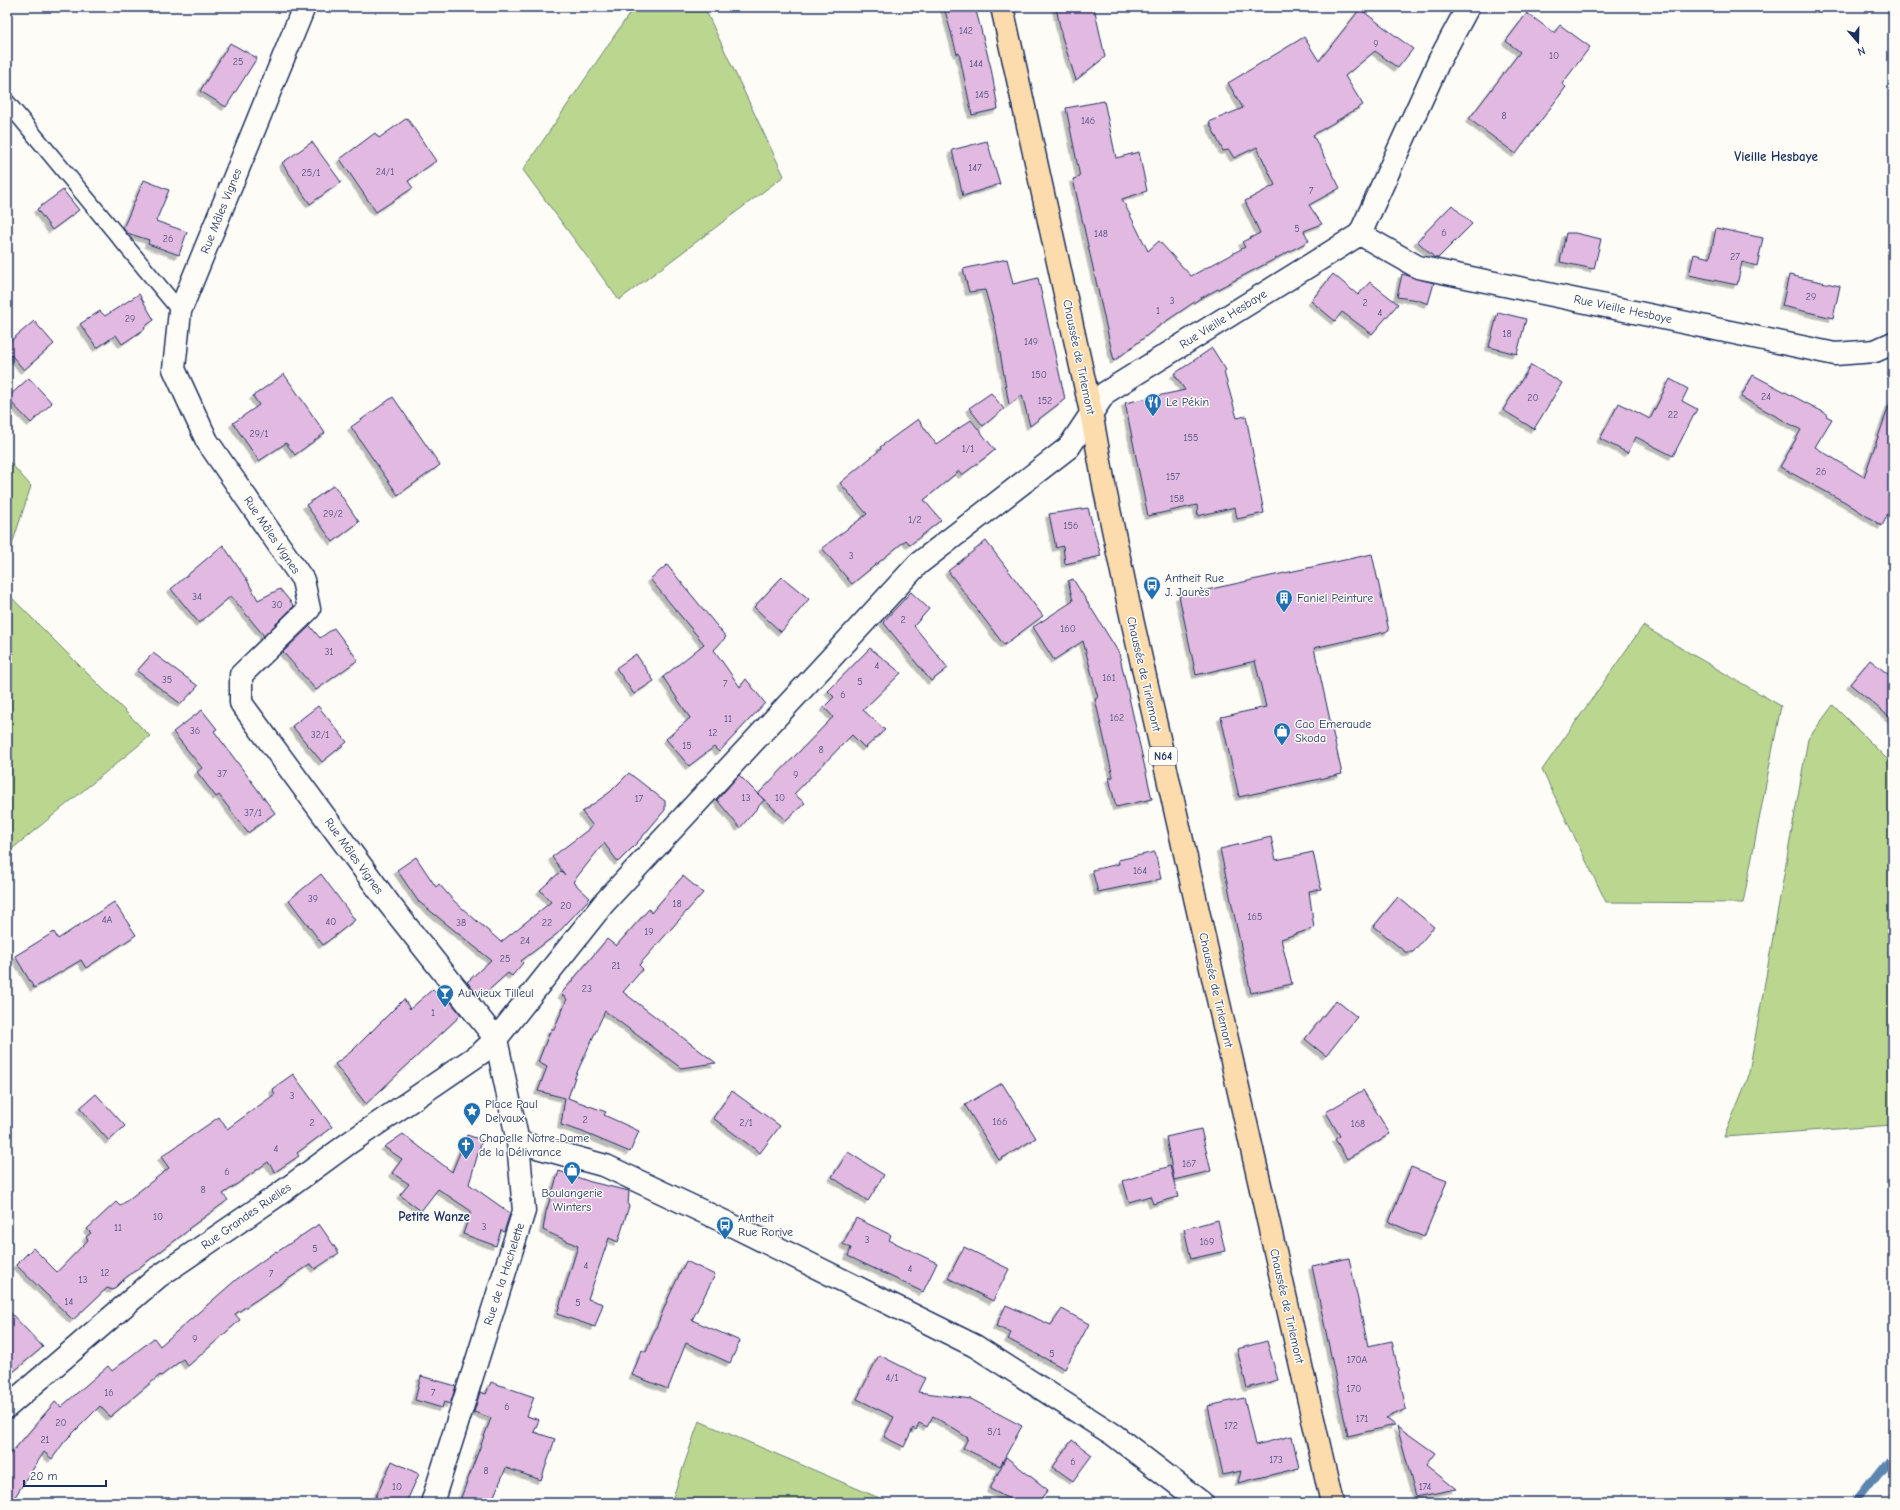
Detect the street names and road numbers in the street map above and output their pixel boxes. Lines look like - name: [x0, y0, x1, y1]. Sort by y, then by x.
- street label: Rue Mâles Vignes: [198, 166, 244, 256]
- street label: Rue Vieille Hesbaye: [1177, 287, 1269, 351]
- street label: Rue Vieille Hesbaye: [1573, 292, 1673, 326]
- street label: Chaussée de Tirlemont: [1060, 298, 1098, 416]
- street label: Rue Mâles Vignes: [241, 494, 303, 576]
- street label: Chaussée de Tirlemont: [1124, 615, 1164, 733]
- road number: N64: [1149, 747, 1177, 765]
- street label: Rue Mâles Vignes: [322, 815, 386, 897]
- street label: Chaussée de Tirlemont: [1196, 931, 1236, 1049]
- street label: Rue Grandes Ruelles: [198, 1180, 294, 1252]
- street label: Rue de la Hachelette: [481, 1221, 527, 1327]
- street label: Chaussée de Tirlemont: [1267, 1247, 1307, 1365]

